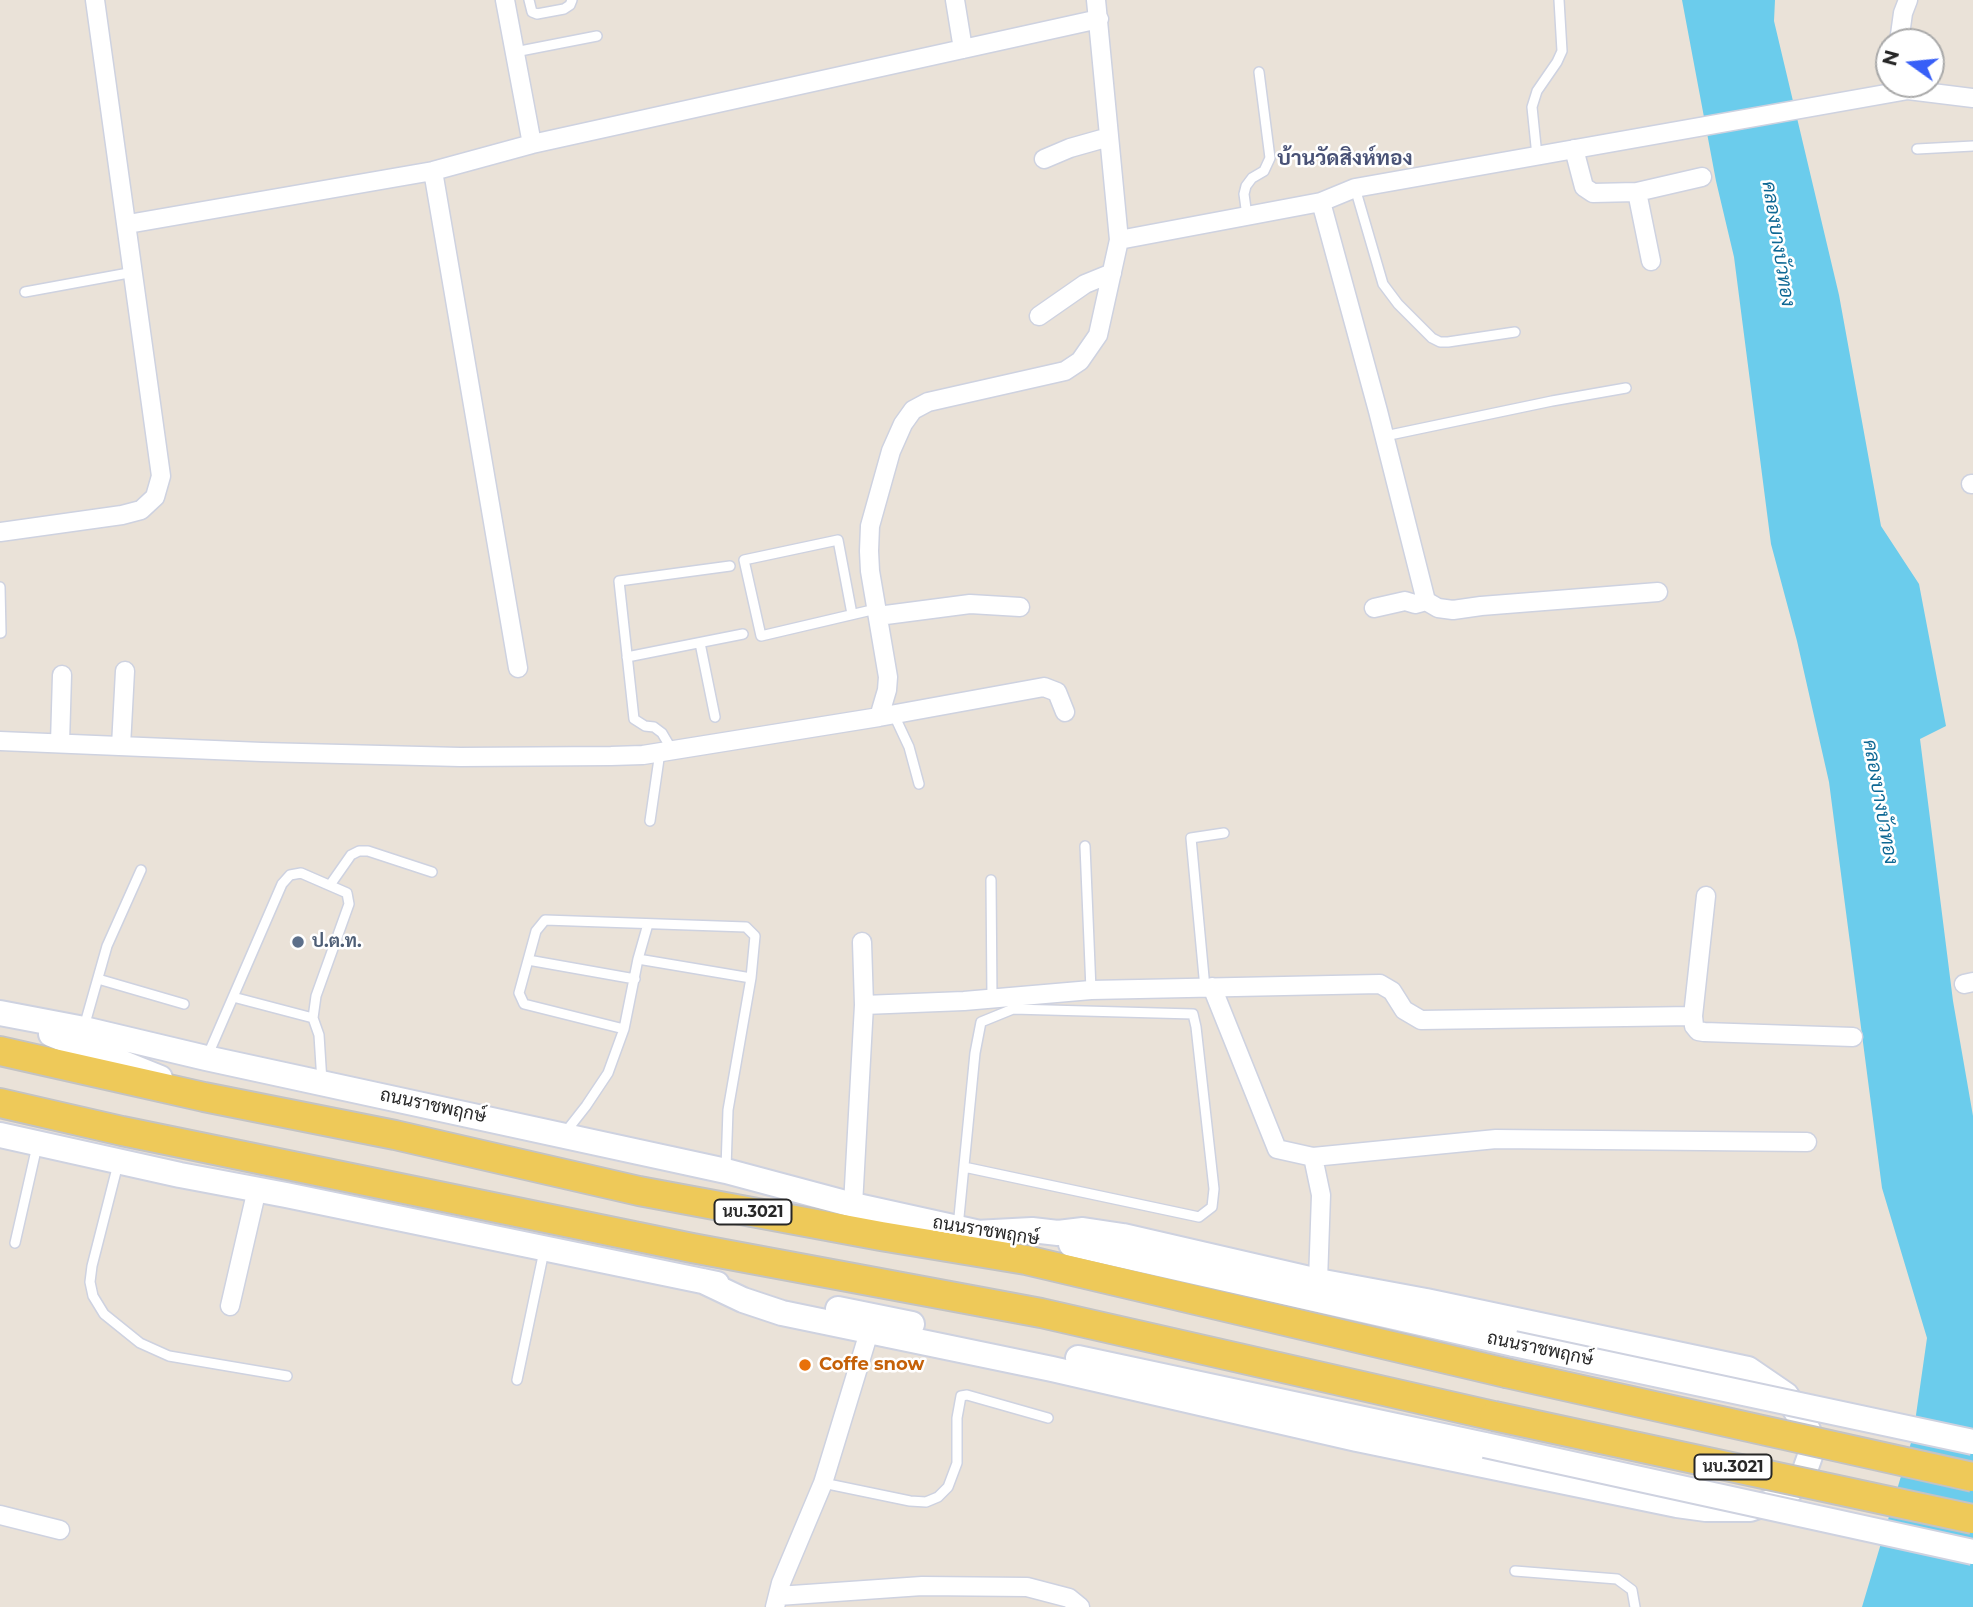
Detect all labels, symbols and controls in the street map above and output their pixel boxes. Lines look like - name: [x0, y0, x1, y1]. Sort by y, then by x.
- north arrow: [1875, 28, 1945, 98]
- text: N: [1878, 48, 1904, 68]
- district label: บ้านวัดสิงห์ทอง: [1277, 146, 1413, 172]
- water label: คลองบางบัวทอง: [1757, 180, 1799, 308]
- water label: คลองบางบัวทอง: [1858, 738, 1902, 866]
- place label: ป.ต.ท.: [312, 931, 362, 953]
- marker: ป.ต.ท.: [290, 934, 306, 950]
- street label: ถนนราชพฤกษ์: [378, 1084, 488, 1128]
- road number: นบ.3021: [714, 1200, 792, 1224]
- street label: ถนนราชพฤกษ์: [931, 1212, 1041, 1250]
- street label: ถนนราชพฤกษ์: [1485, 1327, 1595, 1371]
- place label: Coffe snow: [819, 1354, 924, 1376]
- marker: Coffe snow: [797, 1357, 813, 1373]
- road number: นบ.3021: [1694, 1455, 1772, 1480]

